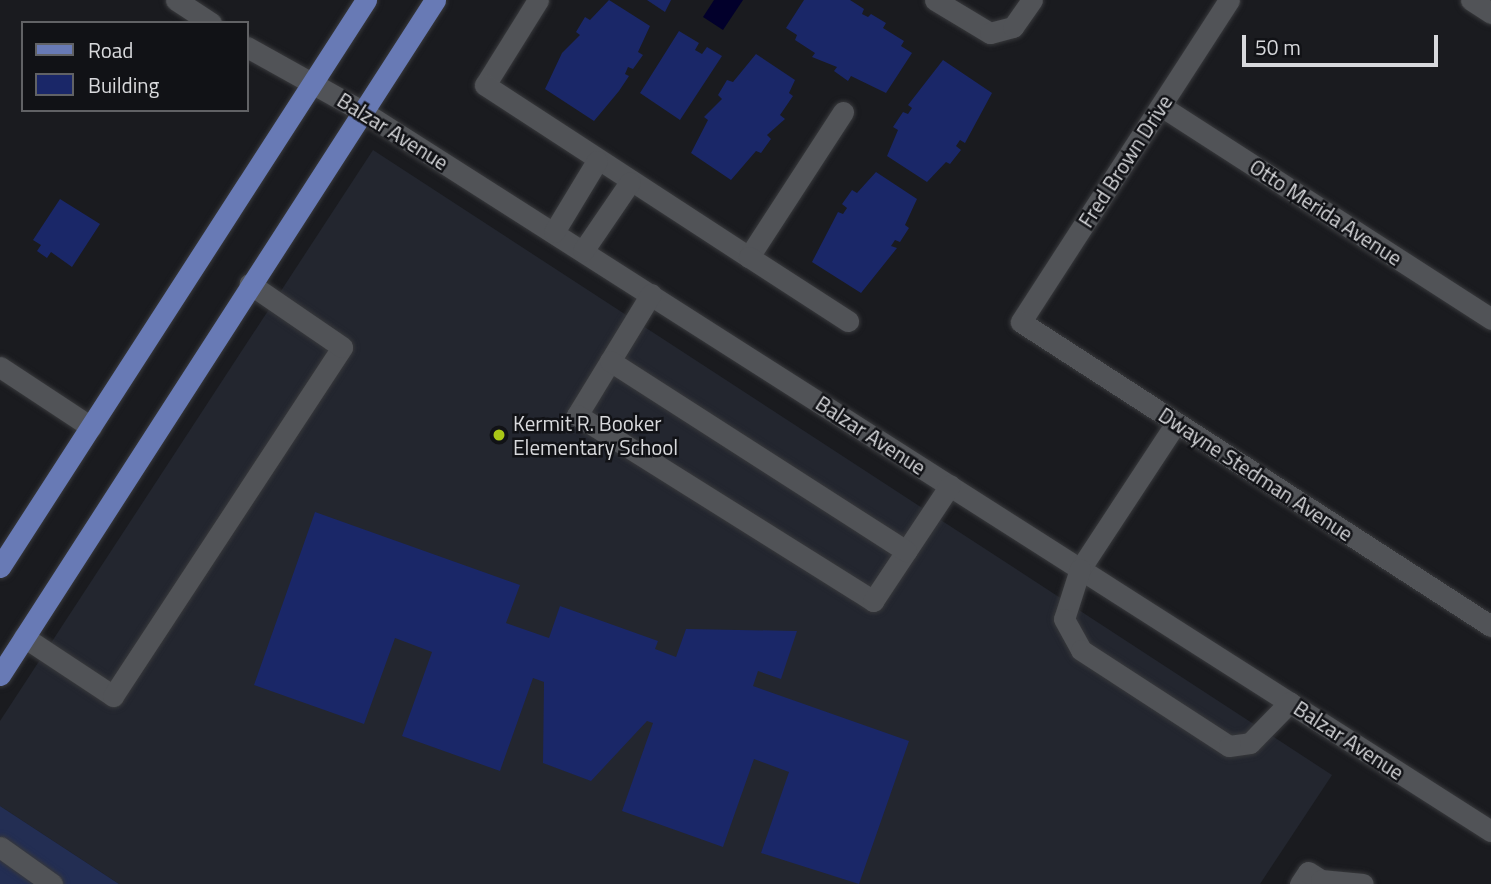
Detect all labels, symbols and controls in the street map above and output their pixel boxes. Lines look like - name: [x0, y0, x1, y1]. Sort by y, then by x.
- legend: [21, 21, 248, 112]
- scale bar: [1246, 21, 1442, 65]
- text: 50 m: [1255, 31, 1301, 63]
- text: Road: [88, 34, 133, 66]
- text: Building: [88, 69, 159, 101]
- street label: Balzar Avenue: [333, 87, 453, 175]
- street label: Fred Brown Drive: [1073, 90, 1177, 232]
- street label: Otto Merida Avenue: [1245, 153, 1407, 271]
- street label: Balzar Avenue: [811, 390, 931, 480]
- street label: Dwayne Stedman Avenue: [1154, 402, 1358, 546]
- place label: Kermit R. Booker Elementary School: [513, 410, 678, 460]
- marker: Kermit R. Booker Elementary School: [491, 427, 507, 443]
- street label: Balzar Avenue: [1289, 695, 1409, 785]

